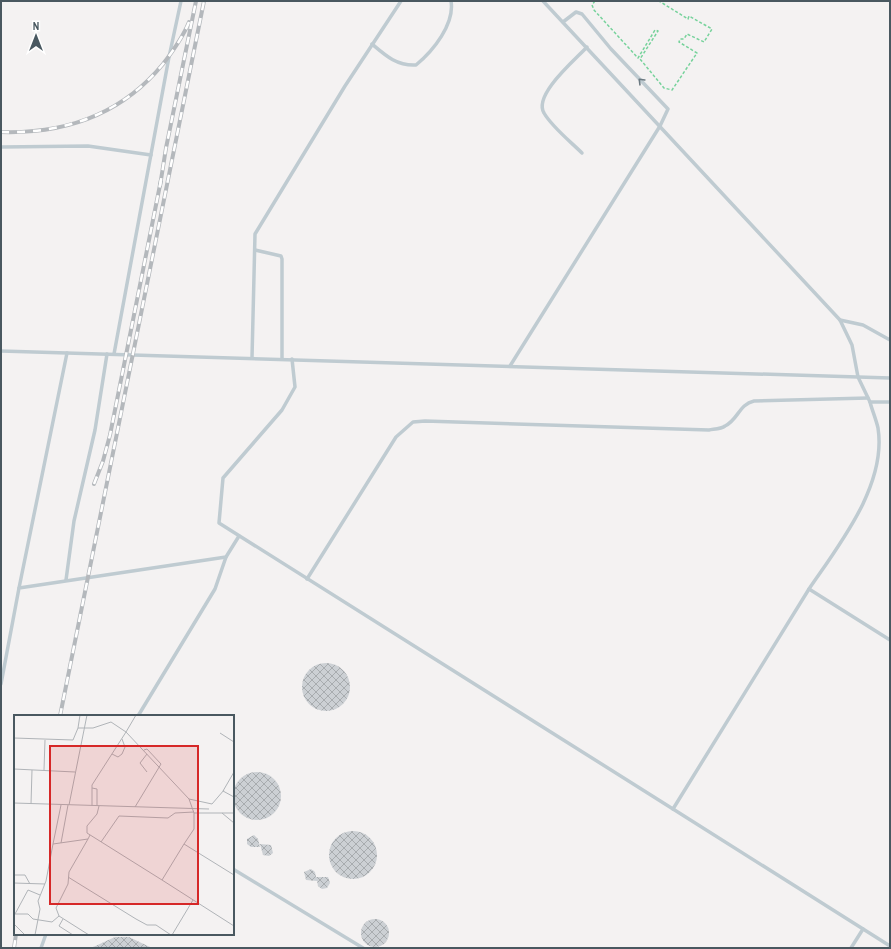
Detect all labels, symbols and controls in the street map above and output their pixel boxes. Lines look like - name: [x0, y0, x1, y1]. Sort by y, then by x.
- north arrow: [16, 16, 56, 56]
- text: N: [33, 19, 39, 33]
- one-way arrow: [638, 78, 646, 86]
- inset map: [14, 715, 234, 935]

